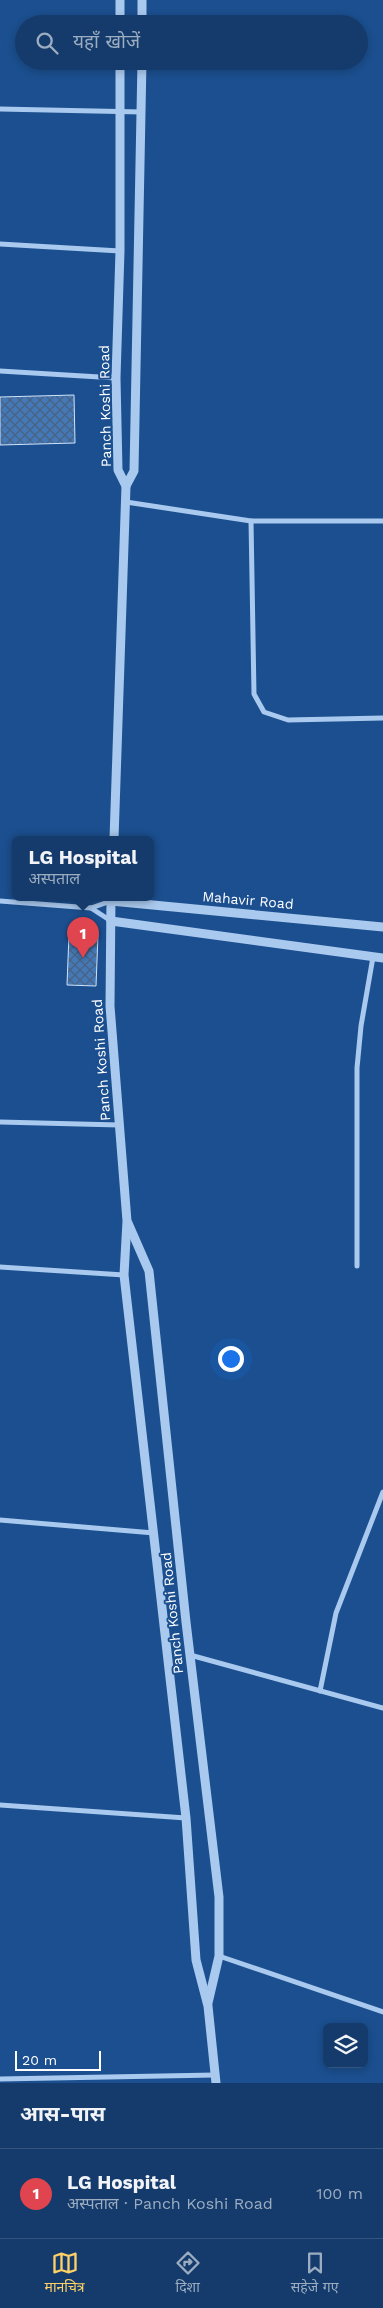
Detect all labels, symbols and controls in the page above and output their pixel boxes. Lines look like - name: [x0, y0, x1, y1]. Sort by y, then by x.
- search box: [15, 15, 368, 70]
- icon: search: [33, 29, 61, 57]
- text: यहाँ खोजें: [73, 30, 140, 53]
- street label: Panch Koshi Road: [96, 345, 114, 467]
- popup: [12, 836, 154, 901]
- text: LG Hospital: [29, 846, 137, 869]
- text: अस्पताल: [29, 869, 80, 888]
- street label: Mahavir Road: [202, 888, 294, 912]
- pin: 1: [67, 917, 99, 958]
- street label: Panch Koshi Road: [89, 999, 113, 1121]
- your location: [218, 1346, 244, 1372]
- street label: Panch Koshi Road: [158, 1551, 186, 1675]
- map controls: [323, 2023, 368, 2068]
- button: layers: [323, 2023, 368, 2068]
- scale bar: [15, 2048, 101, 2071]
- text: 20 m: [22, 2052, 57, 2068]
- text: आस-पास: [20, 2101, 105, 2126]
- text: LG Hospital: [67, 2171, 176, 2194]
- text: 1: [33, 2184, 39, 2203]
- text: 100 m: [316, 2184, 363, 2203]
- text: अस्पताल · Panch Koshi Road: [67, 2194, 273, 2213]
- tab: मानचित्र: [45, 2249, 85, 2298]
- tab: दिशा: [174, 2249, 202, 2298]
- tab: सहेजे गए: [291, 2249, 338, 2298]

